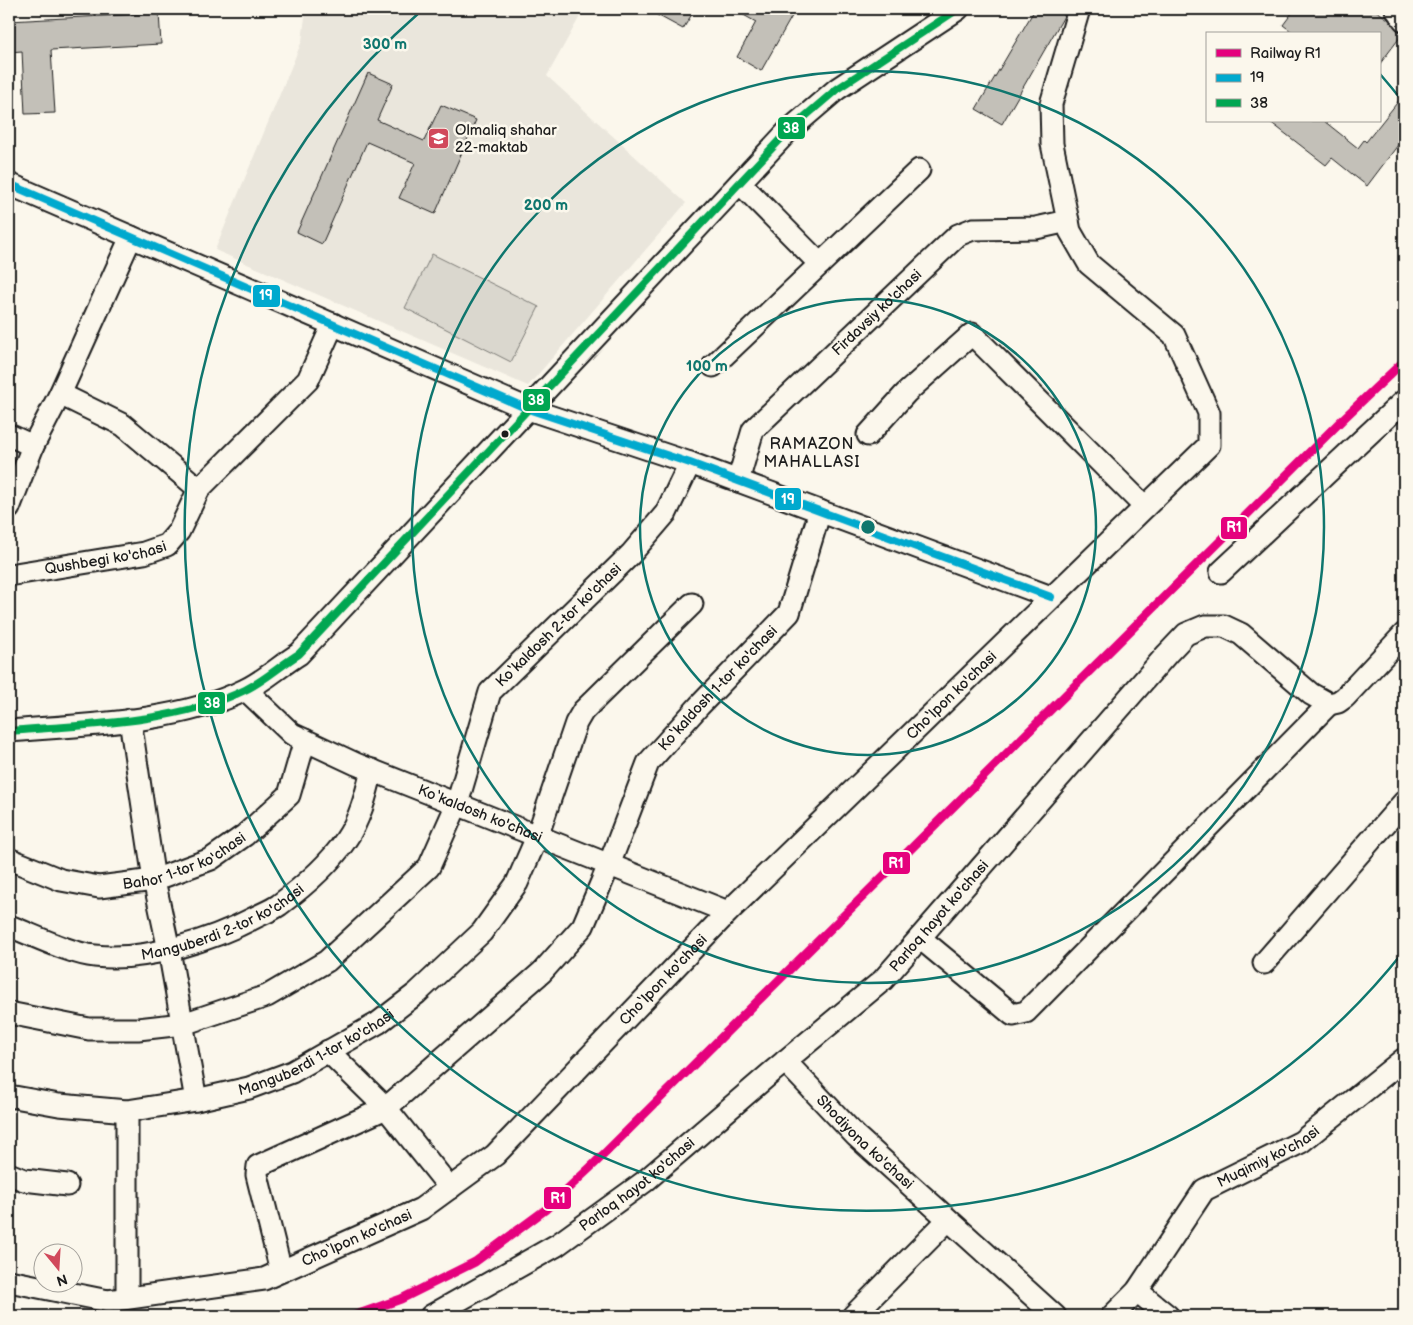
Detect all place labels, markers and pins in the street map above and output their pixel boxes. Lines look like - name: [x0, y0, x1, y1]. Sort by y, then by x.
- place label: Olmaliq shahar 22-maktab: [455, 121, 557, 157]
- school or university icon: Olmaliq shahar 22-maktab: [427, 127, 451, 151]
- unlabelled marker: [500, 429, 510, 439]
- centre of rings: [859, 518, 877, 536]

